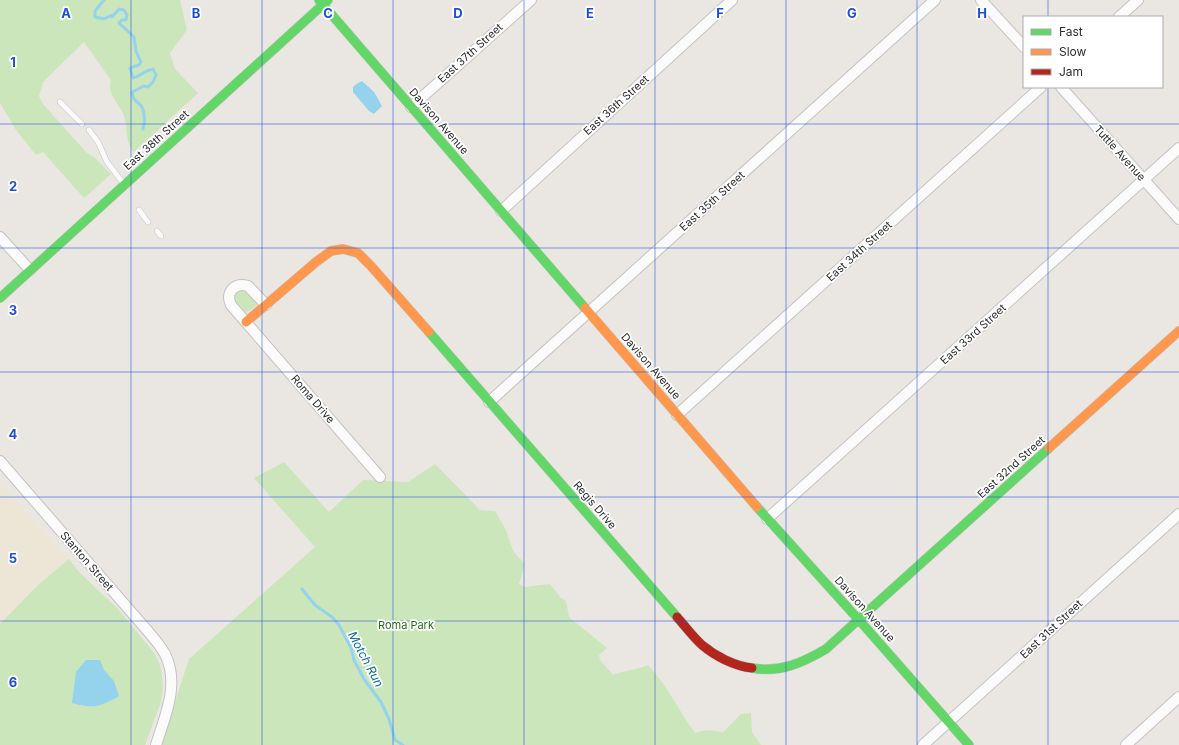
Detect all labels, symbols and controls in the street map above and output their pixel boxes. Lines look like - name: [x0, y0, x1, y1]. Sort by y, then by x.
- text: A: [61, 5, 71, 21]
- text: B: [192, 5, 201, 21]
- text: C: [323, 5, 333, 21]
- text: D: [453, 5, 463, 21]
- text: E: [586, 5, 594, 21]
- text: F: [716, 5, 724, 21]
- text: G: [847, 5, 857, 21]
- text: H: [977, 5, 987, 21]
- legend: [1023, 16, 1163, 88]
- street label: East 37th Street: [435, 20, 506, 86]
- text: Fast: [1059, 24, 1083, 39]
- text: Slow: [1059, 44, 1087, 59]
- text: 1: [10, 54, 16, 70]
- text: Jam: [1059, 64, 1083, 79]
- street label: East 36th Street: [580, 72, 652, 138]
- street label: Davison Avenue: [406, 85, 472, 157]
- street label: East 38th Street: [120, 107, 192, 173]
- street label: Tuttle Avenue: [1091, 122, 1149, 184]
- street label: East 35th Street: [676, 168, 748, 234]
- text: 2: [9, 178, 17, 194]
- street label: East 34th Street: [823, 218, 895, 284]
- street label: East 33rd Street: [937, 301, 1009, 367]
- text: 3: [9, 302, 17, 318]
- street label: Davison Avenue: [618, 330, 684, 402]
- street label: Roma Drive: [288, 372, 338, 426]
- text: 4: [9, 426, 18, 442]
- street label: East 32nd Street: [974, 433, 1048, 501]
- street label: Regis Drive: [570, 478, 620, 532]
- street label: Stanton Street: [57, 528, 117, 594]
- text: 5: [9, 550, 17, 566]
- street label: Davison Avenue: [832, 573, 898, 645]
- street label: East 31st Street: [1017, 596, 1085, 661]
- park label: Roma Park: [378, 618, 434, 632]
- water label: Motch Run: [345, 628, 387, 690]
- text: 6: [9, 674, 17, 690]

